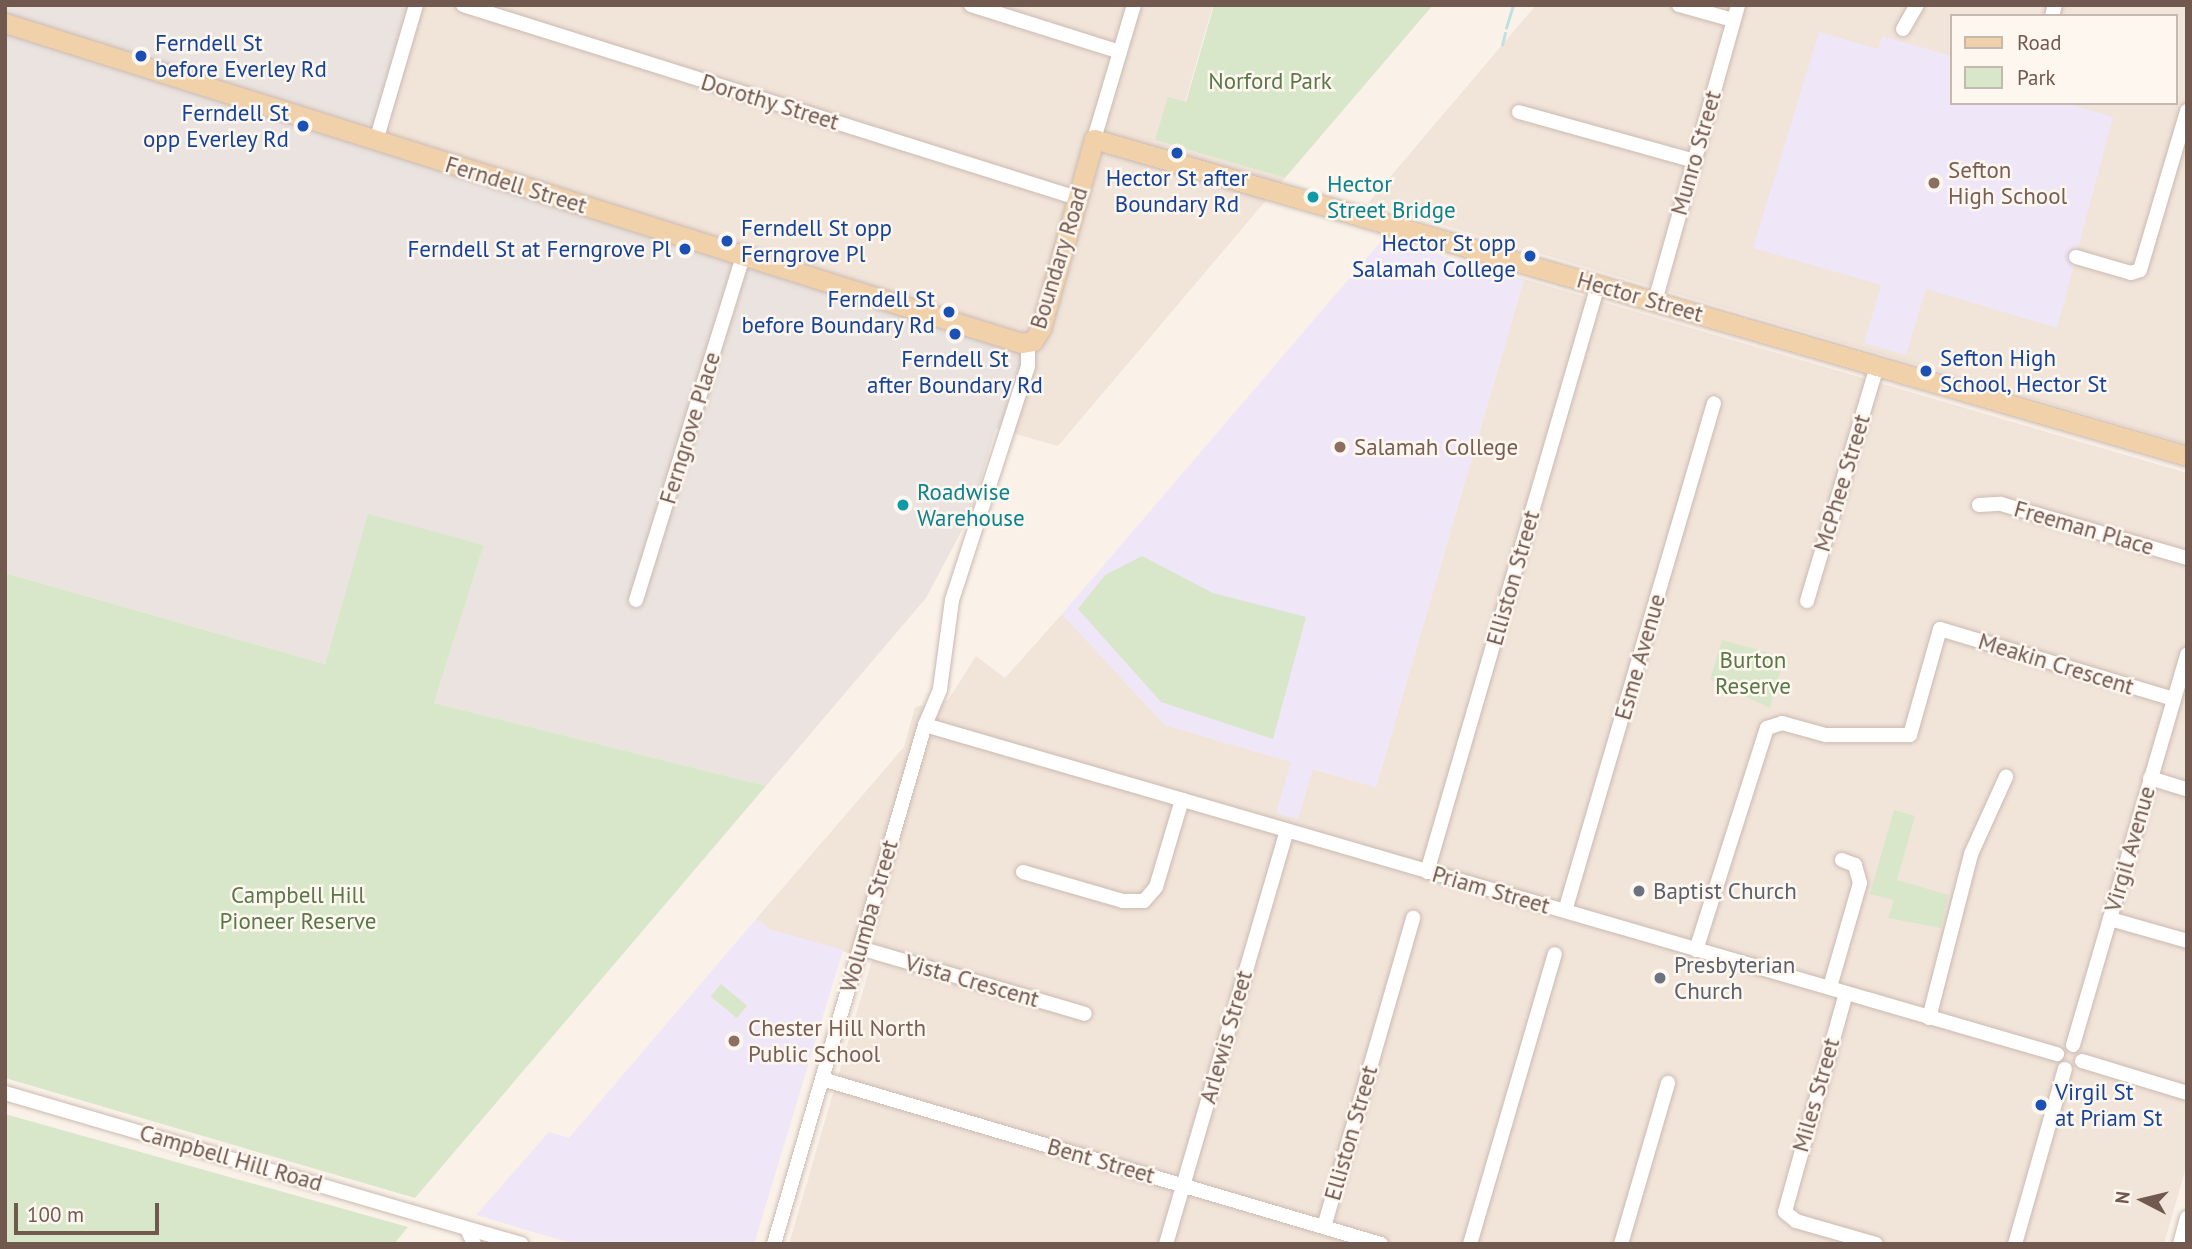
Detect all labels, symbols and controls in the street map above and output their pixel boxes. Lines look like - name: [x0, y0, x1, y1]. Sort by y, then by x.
- legend: [1951, 14, 2178, 105]
- place label: Ferndell St before Everley Rd: [155, 29, 328, 83]
- text: Road: [2017, 29, 2061, 56]
- marker: Ferndell St before Everley Rd: [133, 48, 149, 64]
- text: Park: [2017, 64, 2056, 91]
- park label: Norford Park: [1208, 67, 1332, 95]
- street label: Dorothy Street: [697, 68, 843, 136]
- street label: Munro Street: [1665, 88, 1727, 218]
- place label: Ferndell St opp Everley Rd: [142, 99, 289, 153]
- marker: Ferndell St opp Everley Rd: [295, 118, 311, 134]
- marker: Hector St after Boundary Rd: [1169, 145, 1185, 161]
- street label: Ferndell Street: [442, 150, 590, 220]
- place label: Sefton High School: [1948, 156, 2067, 210]
- place label: Hector St after Boundary Rd: [1106, 164, 1248, 218]
- place label: Hector Street Bridge: [1327, 170, 1456, 224]
- marker: Sefton High School: [1926, 175, 1942, 191]
- street label: Boundary Road: [1024, 183, 1094, 333]
- marker: Hector Street Bridge: [1305, 189, 1321, 205]
- place label: Ferndell St opp Ferngrove Pl: [741, 214, 892, 268]
- place label: Hector St opp Salamah College: [1352, 229, 1516, 283]
- marker: Ferndell St opp Ferngrove Pl: [719, 233, 735, 249]
- place label: Ferndell St at Ferngrove Pl: [407, 235, 671, 263]
- marker: Ferndell St at Ferngrove Pl: [677, 241, 693, 257]
- marker: Hector St opp Salamah College: [1522, 248, 1538, 264]
- street label: Hector Street: [1574, 266, 1706, 328]
- place label: Ferndell St before Boundary Rd: [741, 285, 935, 339]
- marker: Ferndell St before Boundary Rd: [941, 304, 957, 320]
- marker: Ferndell St after Boundary Rd: [947, 326, 963, 342]
- place label: Sefton High School, Hector St: [1940, 344, 2109, 398]
- place label: Ferndell St after Boundary Rd: [867, 345, 1043, 399]
- street label: Ferngrove Place: [654, 349, 726, 507]
- marker: Sefton High School, Hector St: [1918, 363, 1934, 379]
- street label: McPhee Street: [1808, 411, 1876, 555]
- place label: Salamah College: [1354, 433, 1518, 461]
- marker: Salamah College: [1332, 439, 1348, 455]
- place label: Roadwise Warehouse: [917, 478, 1025, 532]
- street label: Freeman Place: [2011, 495, 2157, 561]
- marker: Roadwise Warehouse: [895, 497, 911, 513]
- street label: Elliston Street: [1481, 507, 1545, 649]
- street label: Esme Avenue: [1609, 591, 1671, 723]
- street label: Meakin Crescent: [1975, 627, 2137, 701]
- park label: Burton Reserve: [1715, 646, 1791, 700]
- street label: Virgil Avenue: [2099, 783, 2161, 915]
- street label: Wolumba Street: [834, 837, 904, 995]
- street label: Priam Street: [1429, 860, 1553, 920]
- place label: Baptist Church: [1653, 877, 1797, 905]
- park label: Campbell Hill Pioneer Reserve: [220, 881, 376, 935]
- marker: Baptist Church: [1631, 883, 1647, 899]
- street label: Vista Crescent: [902, 949, 1042, 1013]
- place label: Presbyterian Church: [1674, 951, 1795, 1005]
- street label: Arlewis Street: [1194, 967, 1258, 1107]
- marker: Presbyterian Church: [1652, 970, 1668, 986]
- place label: Chester Hill North Public School: [748, 1014, 926, 1068]
- marker: Chester Hill North Public School: [726, 1033, 742, 1049]
- street label: Miles Street: [1787, 1035, 1845, 1155]
- street label: Elliston Street: [1319, 1062, 1383, 1204]
- place label: Virgil St at Priam St: [2055, 1078, 2163, 1132]
- marker: Virgil St at Priam St: [2033, 1097, 2049, 1113]
- street label: Campbell Hill Road: [136, 1119, 326, 1197]
- street label: Bent Street: [1044, 1133, 1158, 1189]
- north arrow: [2108, 1165, 2178, 1235]
- scale bar: [18, 1190, 163, 1234]
- text: N: [2109, 1190, 2135, 1205]
- text: 100 m: [27, 1201, 84, 1228]

